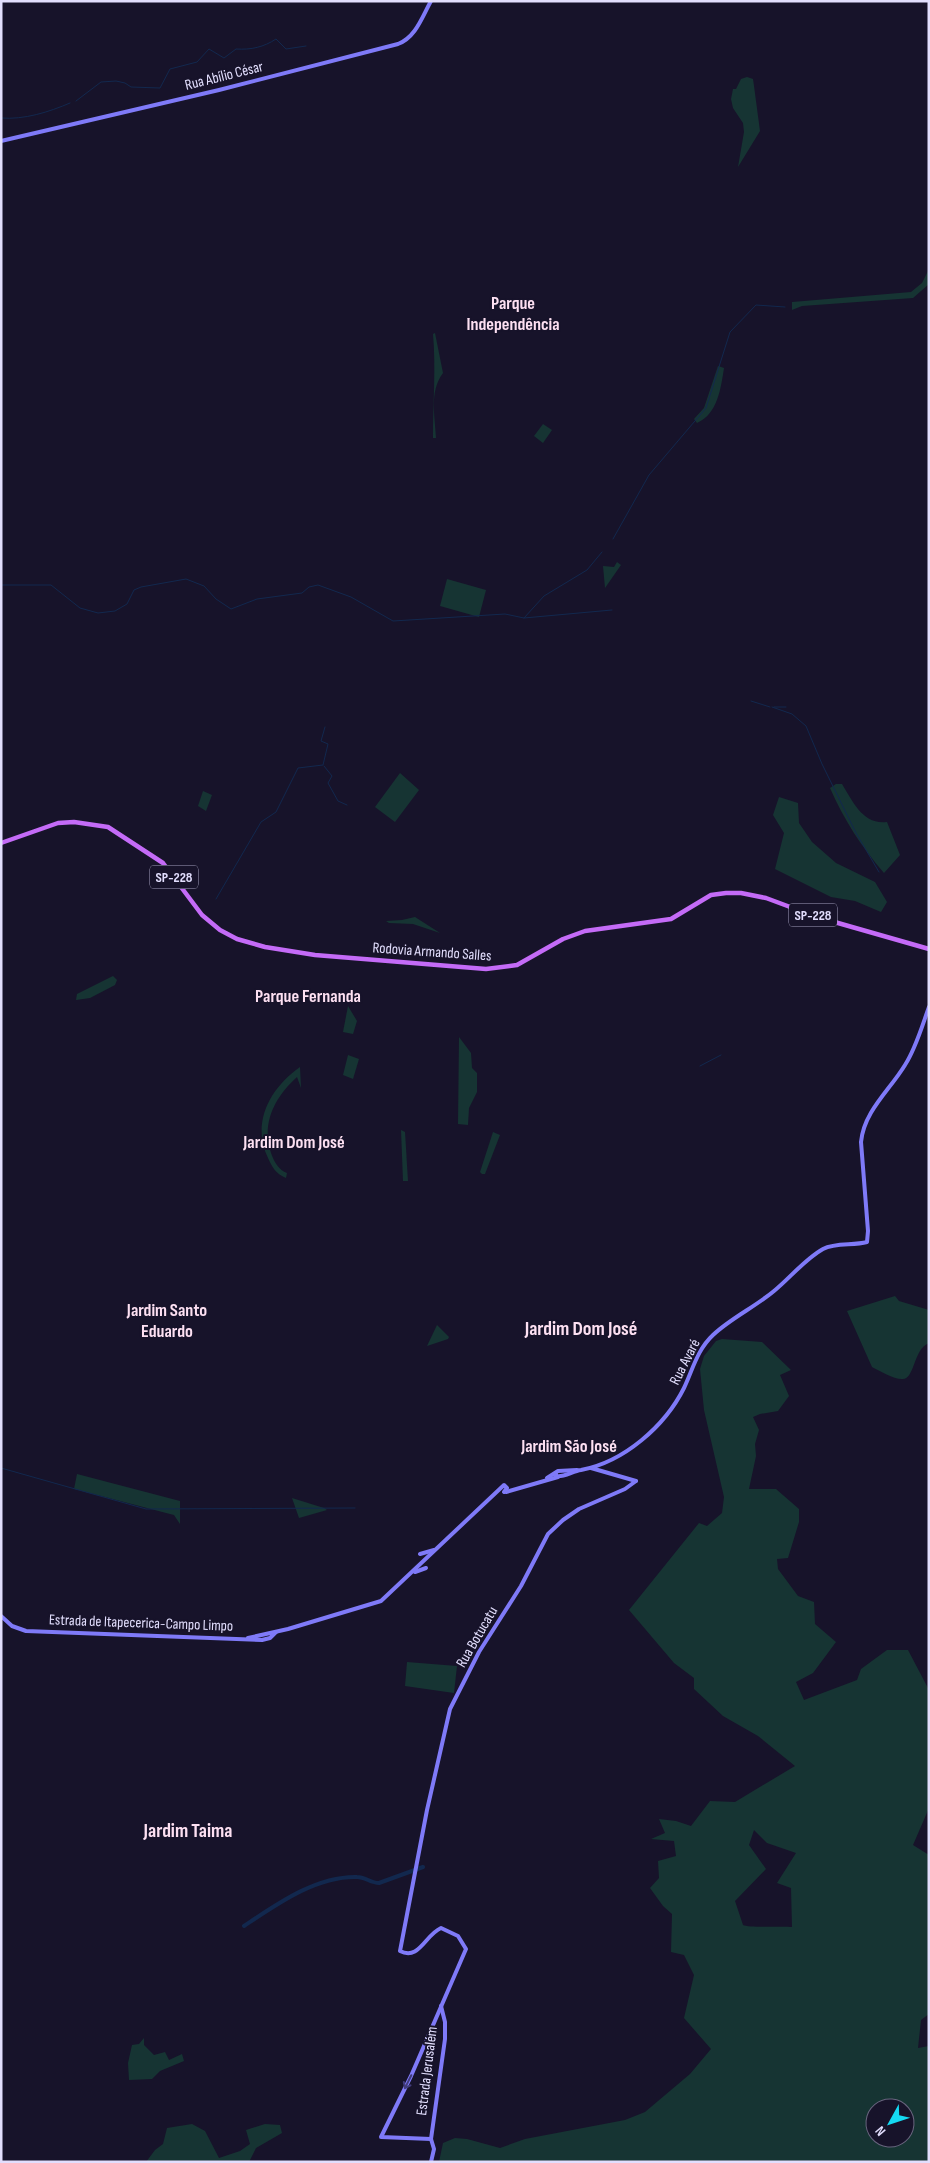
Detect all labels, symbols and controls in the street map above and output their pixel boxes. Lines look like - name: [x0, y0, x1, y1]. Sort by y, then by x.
- street label: Rua Abílio César: [183, 57, 266, 95]
- district label: Parque Independência: [466, 293, 560, 335]
- road number: SP-228: [150, 866, 198, 889]
- road number: SP-228: [789, 904, 837, 926]
- street label: Rodovia Armando Salles: [372, 938, 492, 966]
- district label: Parque Fernanda: [255, 986, 361, 1007]
- district label: Jardim Dom José: [242, 1132, 345, 1153]
- district label: Jardim Santo Eduardo: [126, 1300, 207, 1342]
- district label: Jardim Dom José: [524, 1317, 637, 1341]
- street label: Rua Avaré: [665, 1336, 705, 1388]
- district label: Jardim São José: [520, 1436, 617, 1457]
- street label: Rua Botucatu: [452, 1603, 502, 1671]
- street label: Estrada de Itapecerica-Campo Limpo: [49, 1610, 233, 1636]
- district label: Jardim Taima: [143, 1819, 232, 1843]
- street label: Estrada Jerusalém: [412, 2025, 442, 2117]
- one-way arrow: [403, 2075, 413, 2090]
- north arrow: [865, 2098, 915, 2148]
- text: N: [872, 2123, 889, 2139]

